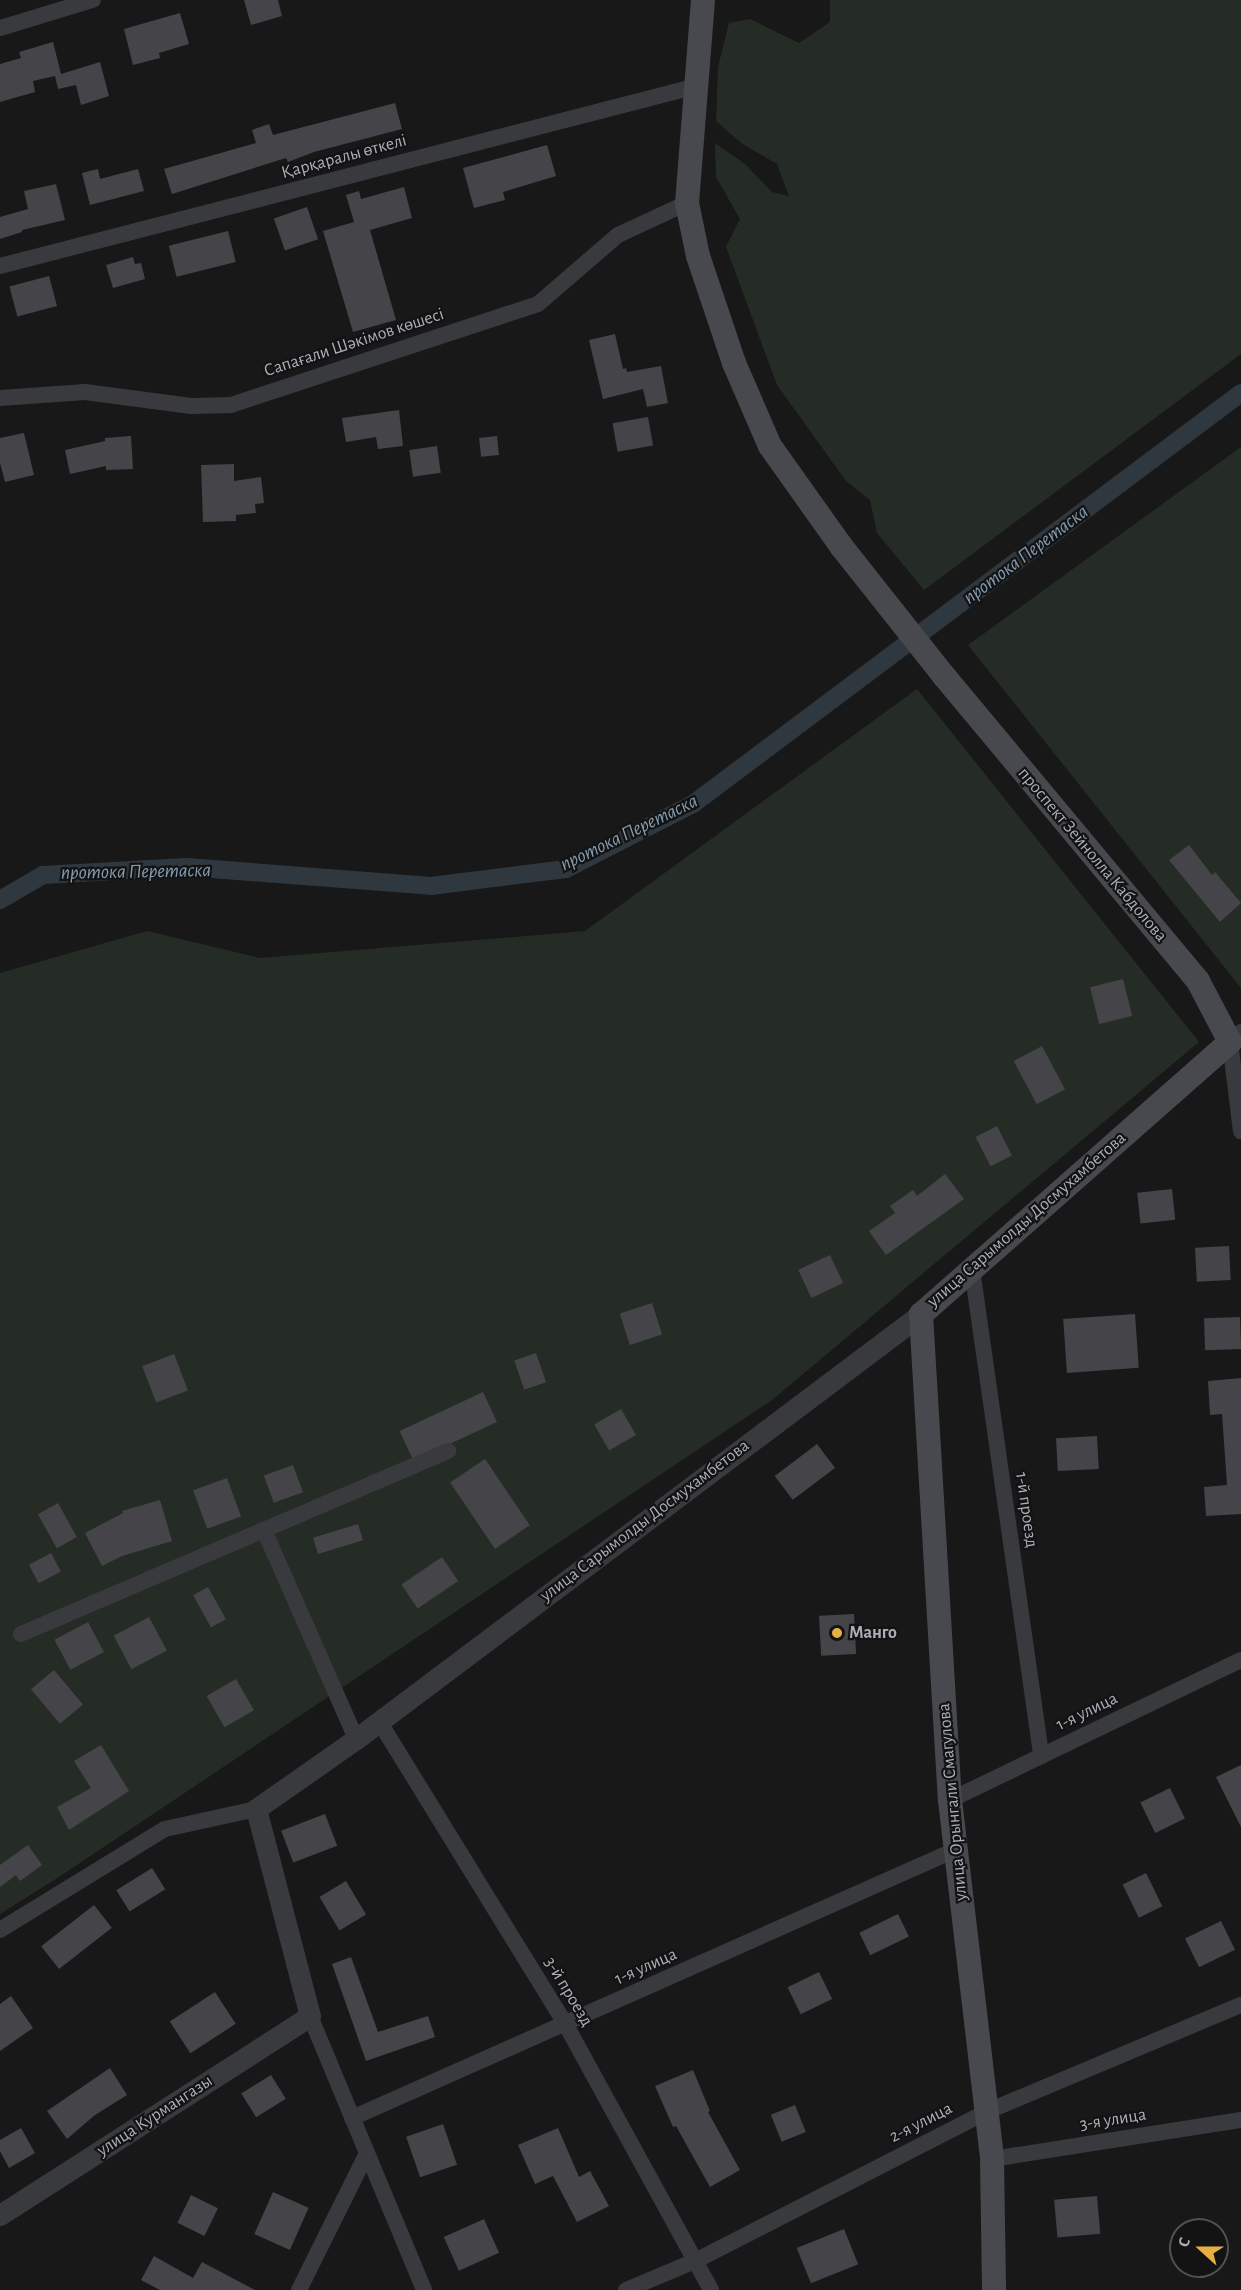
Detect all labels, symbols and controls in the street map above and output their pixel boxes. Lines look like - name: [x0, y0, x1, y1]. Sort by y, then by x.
- street label: Қарқаралы өткелі: [279, 130, 409, 184]
- street label: Сапағали Шәкімов көшесі: [261, 304, 447, 382]
- water label: протока Перетаска: [959, 500, 1093, 610]
- street label: проспект Зейнолла Кабдолова: [1013, 763, 1171, 947]
- water label: протока Перетаска: [556, 789, 702, 877]
- water label: протока Перетаска: [61, 859, 211, 885]
- street label: улица Сарымолды Досмухамбетова: [923, 1128, 1131, 1312]
- street label: улица Сарымолды Досмухамбетова: [536, 1435, 754, 1607]
- street label: 1-й проезд: [1010, 1471, 1042, 1549]
- place label: Манго: [849, 1622, 897, 1644]
- marker: Манго: [830, 1626, 844, 1640]
- street label: 1-я улица: [1053, 1688, 1121, 1736]
- street label: улица Орынгали Смагулова: [934, 1702, 972, 1902]
- street label: 1-я улица: [612, 1944, 680, 1990]
- street label: 3-й проезд: [539, 1953, 597, 2031]
- street label: улица Курмангазы: [93, 2071, 217, 2161]
- street label: 2-я улица: [886, 2098, 956, 2148]
- street label: 3-я улица: [1078, 2104, 1148, 2136]
- north arrow: [1169, 2218, 1229, 2278]
- text: С: [1175, 2235, 1193, 2249]

